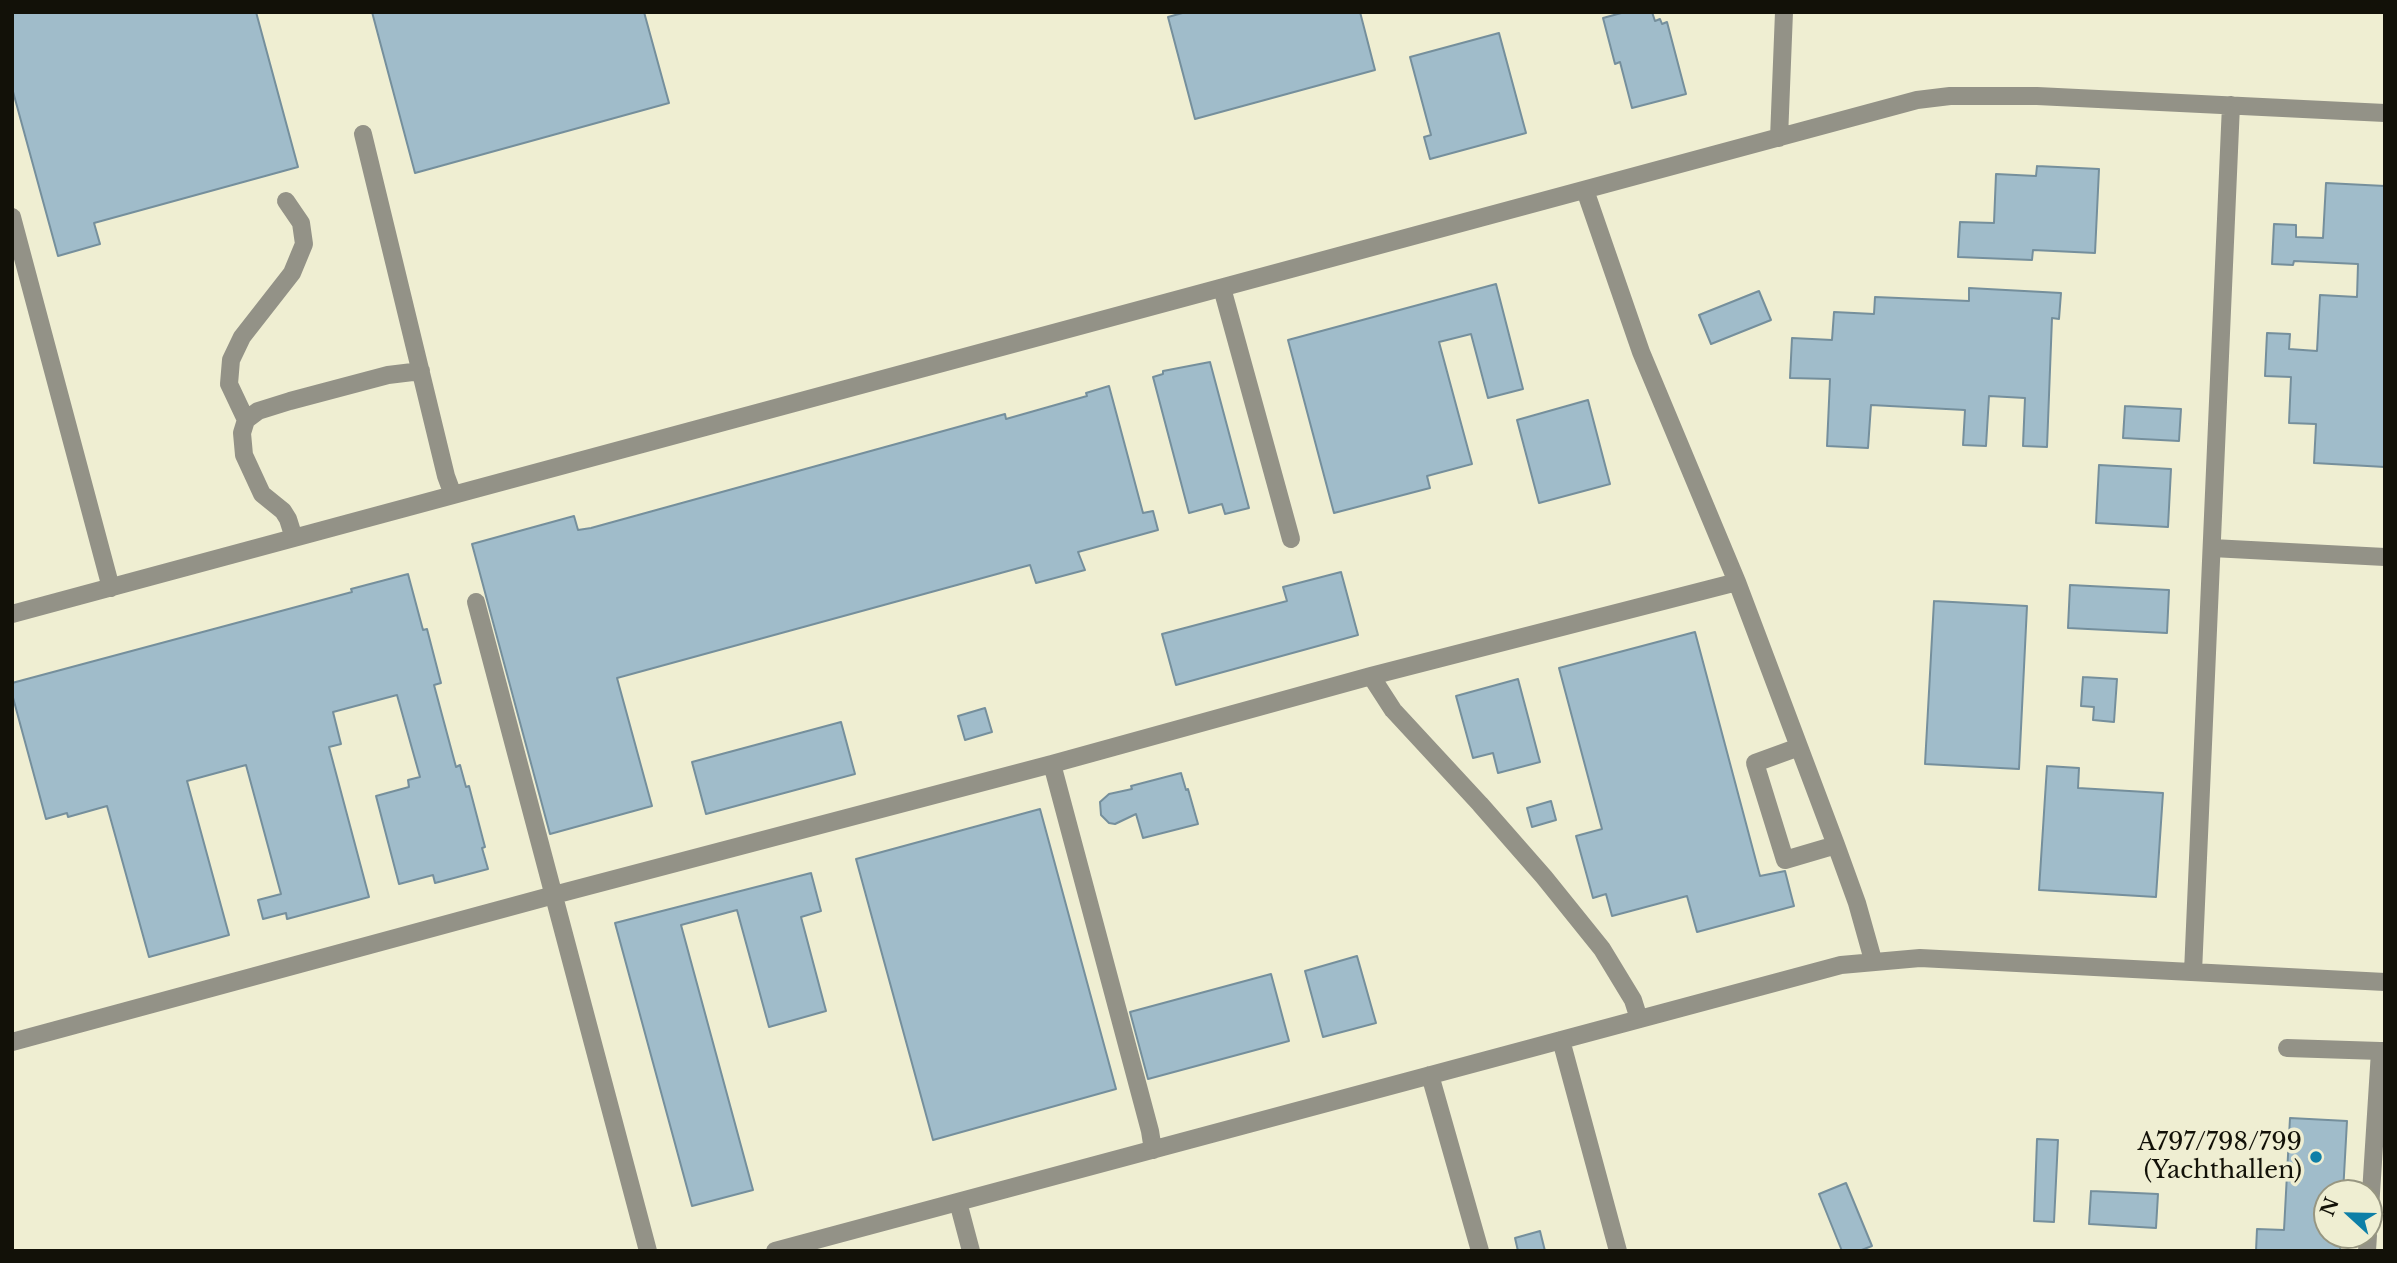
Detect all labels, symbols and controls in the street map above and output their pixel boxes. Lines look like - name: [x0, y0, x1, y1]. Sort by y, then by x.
- place label: A797/798/799 (Yachthallen): [2137, 1129, 2302, 1185]
- marker: A797/798/799 (Yachthallen): [2308, 1149, 2324, 1165]
- north arrow: [2313, 1179, 2383, 1249]
- text: N: [2316, 1194, 2344, 1219]

